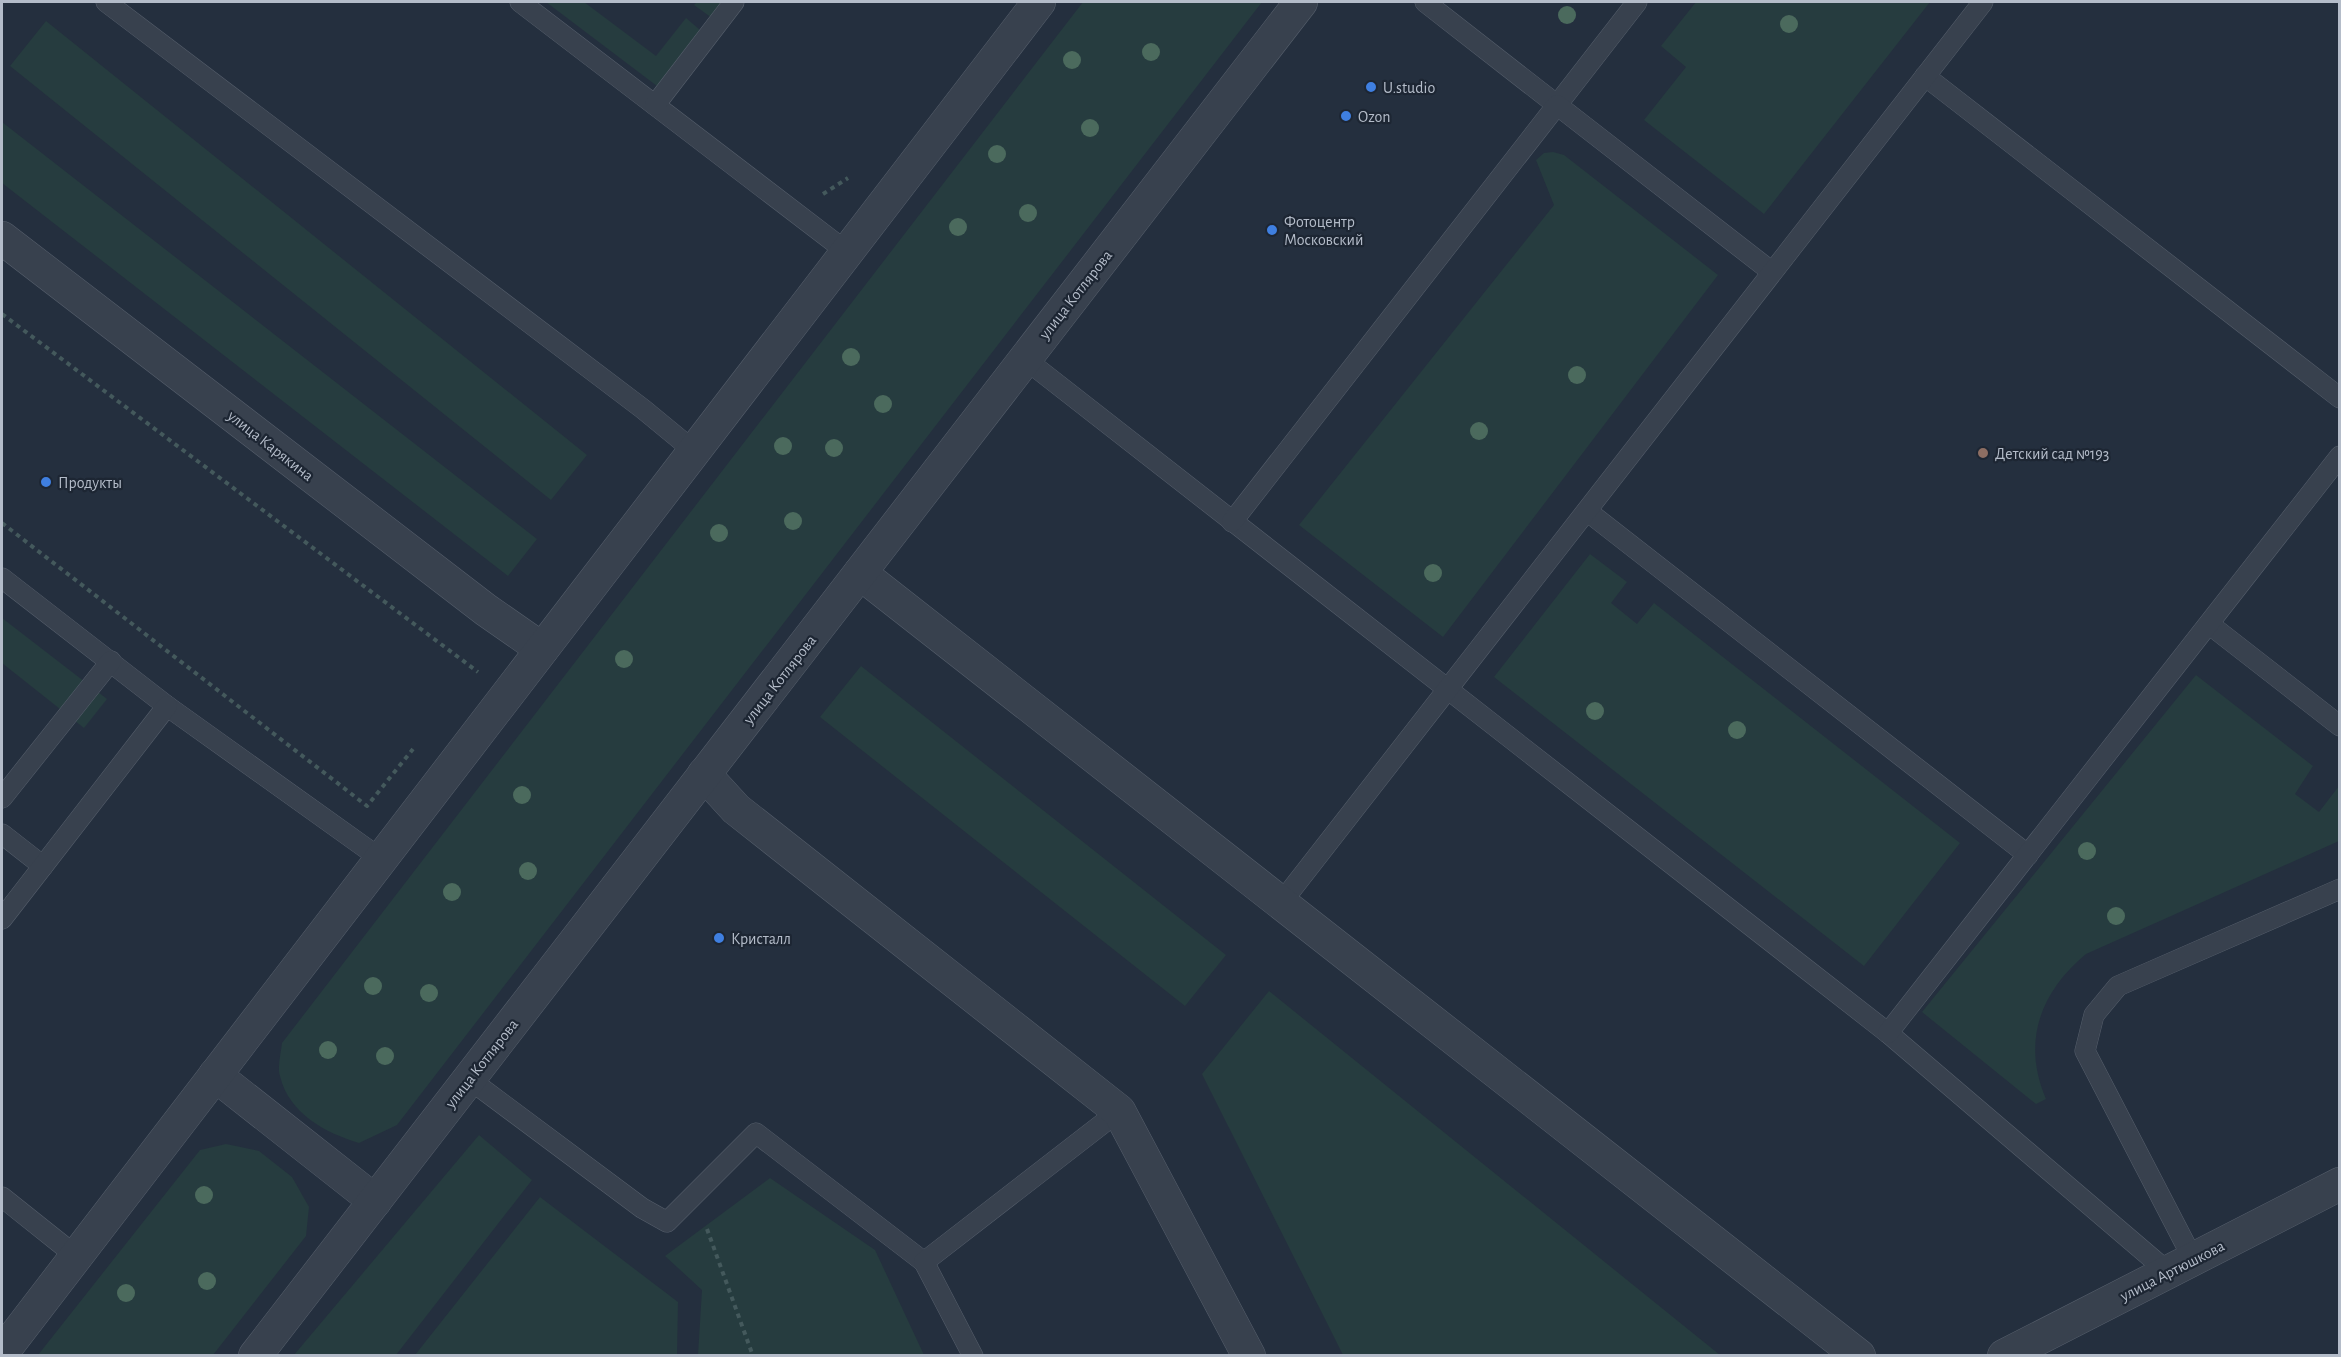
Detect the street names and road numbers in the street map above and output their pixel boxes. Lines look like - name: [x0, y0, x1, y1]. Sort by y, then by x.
- street label: улица Котлярова: [1036, 247, 1116, 343]
- street label: улица Карякина: [223, 407, 316, 485]
- street label: улица Котлярова: [740, 632, 820, 728]
- street label: улица Котлярова: [442, 1016, 522, 1112]
- street label: улица Артюшкова: [2117, 1238, 2228, 1305]

